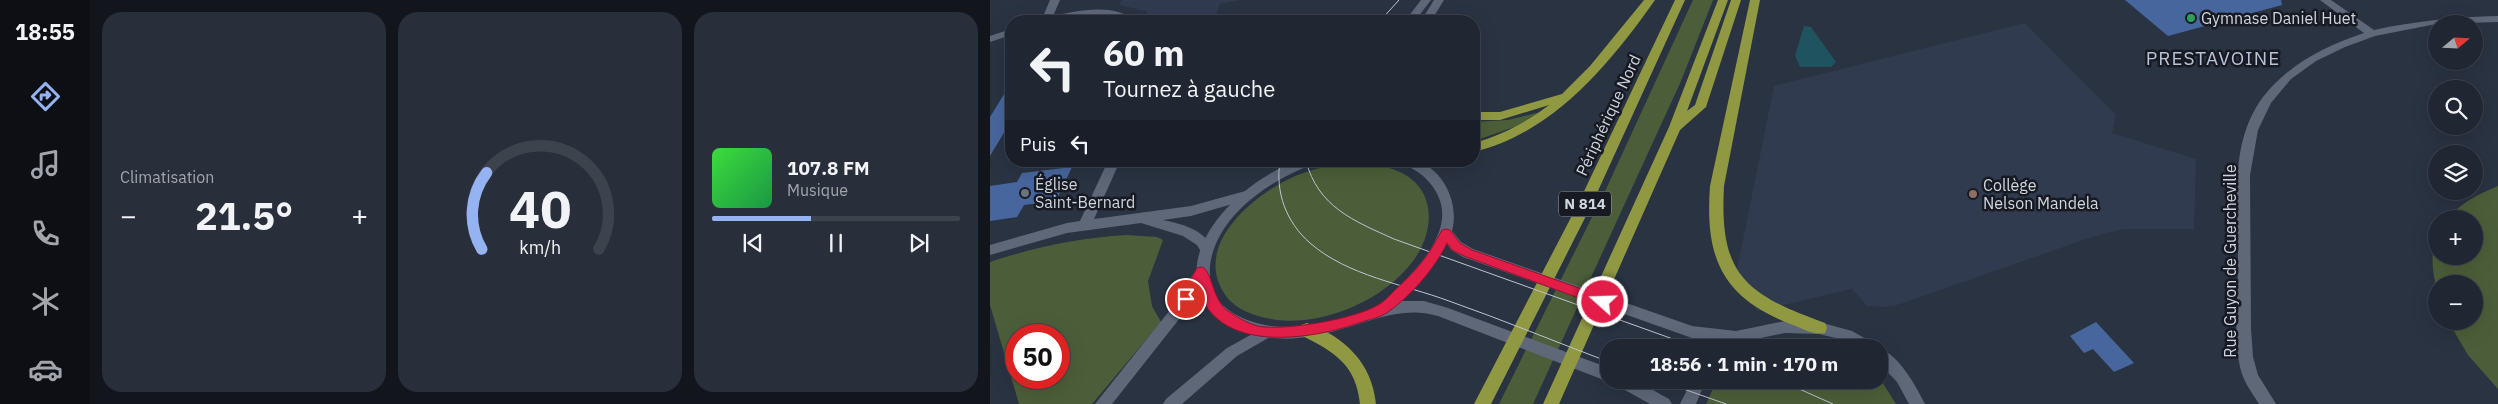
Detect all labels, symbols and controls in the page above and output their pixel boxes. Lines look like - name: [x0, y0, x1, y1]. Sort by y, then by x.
- place label: Gymnase Daniel Huet: [2201, 8, 2356, 28]
- marker: Gymnase Daniel Huet: [2185, 12, 2197, 24]
- north arrow: [2428, 15, 2482, 70]
- map controls: [2428, 15, 2483, 330]
- text: 18:55: [15, 17, 75, 46]
- text: 60 m: [1103, 30, 1185, 76]
- icon: left: [1020, 35, 1085, 100]
- district label: PRESTAVOINE: [2146, 46, 2280, 70]
- street label: Périphérique Nord: [1571, 51, 1645, 179]
- text: Tournez à gauche: [1103, 74, 1275, 103]
- icon: directions: [28, 79, 63, 114]
- button: search: [2428, 80, 2483, 135]
- icon: left: [1066, 130, 1094, 158]
- text: Puis: [1020, 132, 1056, 156]
- button: layers: [2428, 145, 2483, 200]
- icon: music: [28, 147, 63, 182]
- text: 107.8 FM: [787, 156, 870, 180]
- street label: Rue Guyon de Guercheville: [2220, 164, 2240, 358]
- text: Climatisation: [120, 167, 214, 187]
- place label: Église Saint-Bernard: [1035, 173, 1135, 212]
- text: 40: [509, 175, 571, 242]
- place label: Collège Nelson Mandela: [1983, 175, 2099, 213]
- text: Musique: [787, 180, 848, 200]
- marker: Église Saint-Bernard: [1019, 187, 1031, 199]
- marker: Collège Nelson Mandela: [1967, 188, 1979, 200]
- text: 21.5°: [195, 191, 293, 240]
- road number: N 814: [1559, 192, 1611, 216]
- text: −: [120, 197, 137, 234]
- text: +: [351, 197, 368, 234]
- button: +: [2428, 210, 2483, 265]
- icon: phone: [28, 216, 63, 251]
- icon: previous: [739, 229, 767, 257]
- icon: pause: [822, 229, 850, 257]
- icon: next: [905, 229, 933, 257]
- text: km/h: [519, 236, 561, 259]
- position arrow: [1576, 275, 1628, 327]
- button: −: [2428, 275, 2483, 330]
- pin: [1165, 278, 1207, 320]
- icon: climate: [28, 284, 63, 319]
- icon: arrive: [1172, 285, 1200, 313]
- speed limit sign: 50: [1005, 324, 1070, 389]
- icon: car: [28, 352, 63, 387]
- text: 18:56 · 1 min · 170 m: [1650, 352, 1838, 376]

